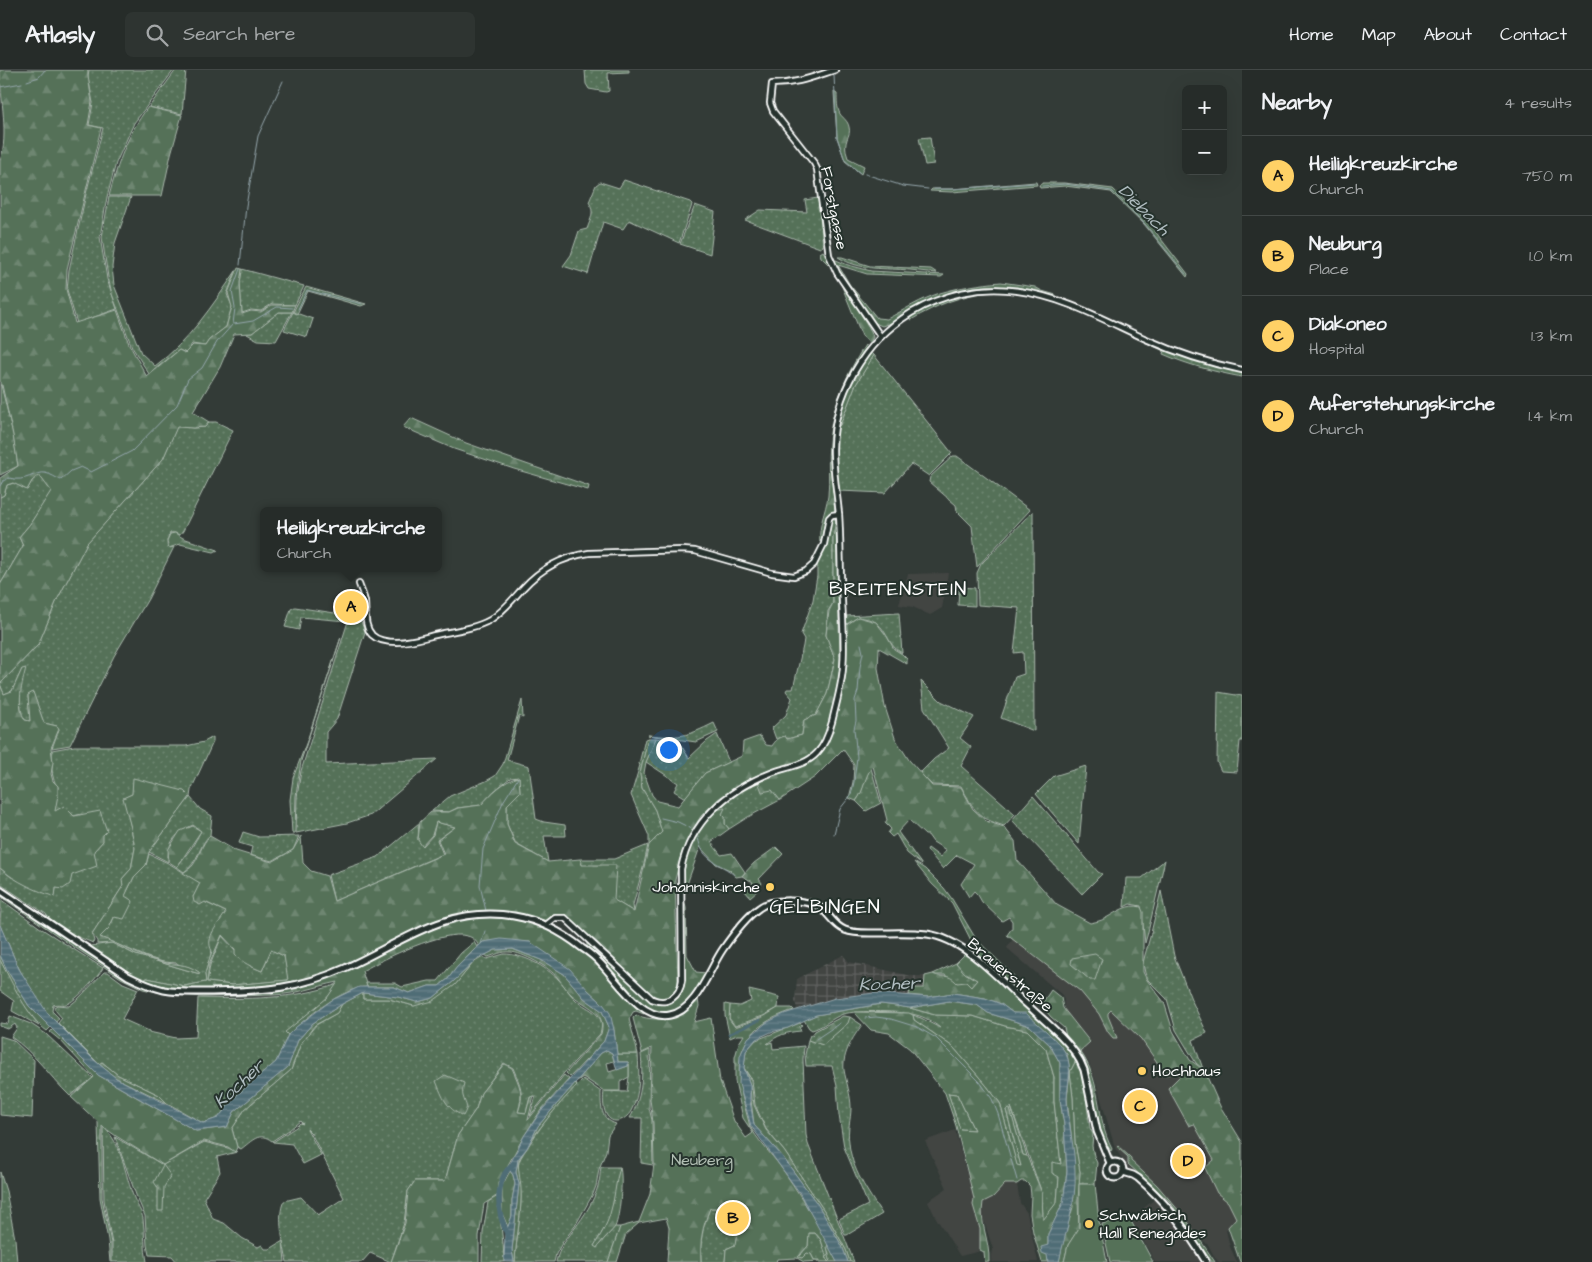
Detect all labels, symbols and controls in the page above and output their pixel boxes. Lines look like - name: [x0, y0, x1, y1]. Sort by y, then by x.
- search box: [125, 12, 475, 57]
- text: Atlasly: [25, 18, 95, 52]
- icon: search: [143, 21, 171, 49]
- text: Search here: [183, 21, 295, 48]
- text: Home: [1289, 22, 1334, 47]
- text: Map: [1362, 22, 1396, 47]
- text: About: [1424, 22, 1472, 47]
- text: Contact: [1500, 22, 1567, 47]
- map controls: [1182, 85, 1227, 175]
- button: +: [1182, 85, 1227, 130]
- text: Nearby: [1262, 88, 1332, 117]
- text: 4 results: [1504, 92, 1572, 114]
- button: −: [1182, 130, 1227, 175]
- text: Heiligkreuzkirche: [1309, 151, 1458, 178]
- street label: Forstgasse: [814, 164, 853, 252]
- text: A: [1273, 165, 1283, 187]
- text: 750 m: [1522, 165, 1572, 187]
- text: Church: [1309, 178, 1363, 200]
- water label: Diebach: [1113, 179, 1176, 242]
- text: Neuburg: [1309, 231, 1381, 258]
- text: B: [1272, 245, 1284, 267]
- text: 1.0 km: [1529, 245, 1572, 267]
- text: Place: [1309, 258, 1349, 280]
- text: Diakoneo: [1309, 311, 1387, 338]
- text: C: [1272, 325, 1284, 347]
- text: 1.3 km: [1531, 325, 1572, 347]
- text: Hospital: [1309, 338, 1364, 360]
- text: Auferstehungskirche: [1309, 391, 1495, 418]
- text: D: [1273, 405, 1283, 427]
- text: 1.4 km: [1528, 405, 1572, 427]
- text: Church: [1309, 418, 1363, 440]
- popup: [260, 507, 442, 572]
- text: Heiligkreuzkirche: [277, 515, 425, 542]
- text: Church: [277, 542, 331, 564]
- district label: BREITENSTEIN: [829, 576, 967, 603]
- pin: A: [335, 588, 367, 626]
- your location: [656, 737, 682, 763]
- place label: Johanniskirche: [652, 876, 760, 898]
- marker: Johanniskirche: [764, 881, 776, 893]
- district label: GELBINGEN: [769, 894, 881, 921]
- street label: Brauerstraße: [963, 933, 1058, 1018]
- water label: Kocher: [858, 970, 922, 998]
- water label: Kocher: [208, 1053, 271, 1114]
- place label: Hochhaus: [1152, 1060, 1221, 1082]
- marker: Hochhaus: [1136, 1065, 1148, 1077]
- pin: C: [1124, 1087, 1156, 1125]
- pin: D: [1172, 1142, 1204, 1180]
- park label: Neuberg: [671, 1149, 733, 1172]
- pin: B: [717, 1199, 749, 1237]
- place label: Schwäbisch Hall Renegades: [1099, 1204, 1206, 1245]
- marker: Schwäbisch Hall Renegades: [1083, 1218, 1095, 1230]

